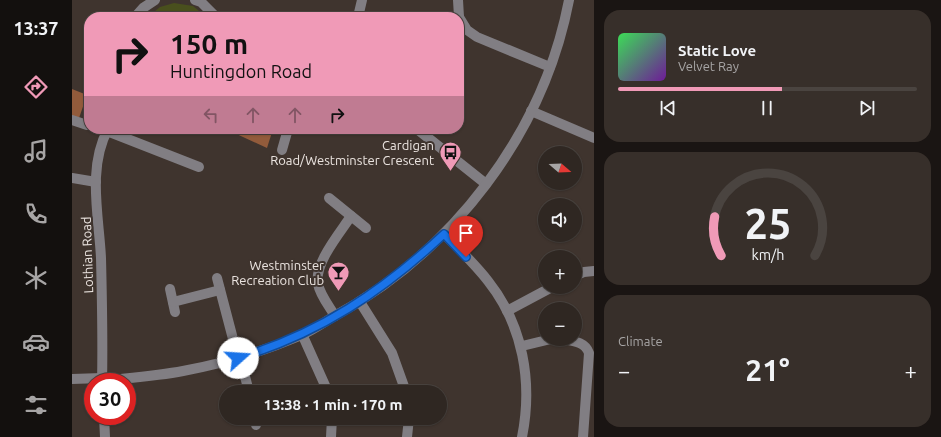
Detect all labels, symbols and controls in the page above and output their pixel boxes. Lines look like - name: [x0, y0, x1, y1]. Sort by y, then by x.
- text: 13:37: [13, 18, 59, 38]
- icon: right: [104, 28, 156, 80]
- text: 150 m: [170, 28, 248, 59]
- text: Static Love: [678, 42, 756, 59]
- text: Velvet Ray: [678, 59, 739, 73]
- text: Huntingdon Road: [170, 61, 312, 81]
- icon: directions: [22, 73, 50, 101]
- icon: previous: [657, 97, 679, 119]
- icon: pause: [756, 97, 778, 119]
- icon: next: [856, 97, 878, 119]
- icon: left: [200, 104, 222, 126]
- icon: ahead: [242, 104, 264, 126]
- icon: ahead: [284, 104, 306, 126]
- icon: right: [326, 104, 348, 126]
- icon: music: [22, 137, 50, 165]
- place label: Cardigan Road/Westminster Crescent: [270, 138, 434, 167]
- bus stop icon: Cardigan Road/Westminster Crescent: [437, 139, 463, 172]
- north arrow: [538, 146, 582, 190]
- map controls: [538, 146, 582, 346]
- button: sound: [538, 198, 582, 242]
- icon: phone: [22, 200, 50, 228]
- text: 25: [744, 200, 791, 247]
- street label: Lothian Road: [79, 216, 95, 294]
- pin: [449, 216, 483, 257]
- icon: arrive: [455, 222, 477, 244]
- text: km/h: [751, 247, 784, 263]
- button: +: [538, 250, 582, 294]
- place label: Westminster Recreation Club: [231, 258, 324, 287]
- bar icon: Westminster Recreation Club: [326, 259, 352, 292]
- icon: climate: [22, 264, 50, 292]
- button: −: [538, 302, 582, 346]
- icon: car: [22, 328, 50, 356]
- text: Climate: [618, 334, 663, 348]
- position arrow: [217, 337, 259, 379]
- text: 21°: [745, 353, 790, 387]
- text: −: [618, 358, 630, 383]
- text: +: [905, 358, 917, 383]
- speed limit sign: 30: [84, 373, 136, 425]
- icon: filters: [22, 391, 50, 419]
- text: 13:38 · 1 min · 170 m: [264, 396, 402, 413]

